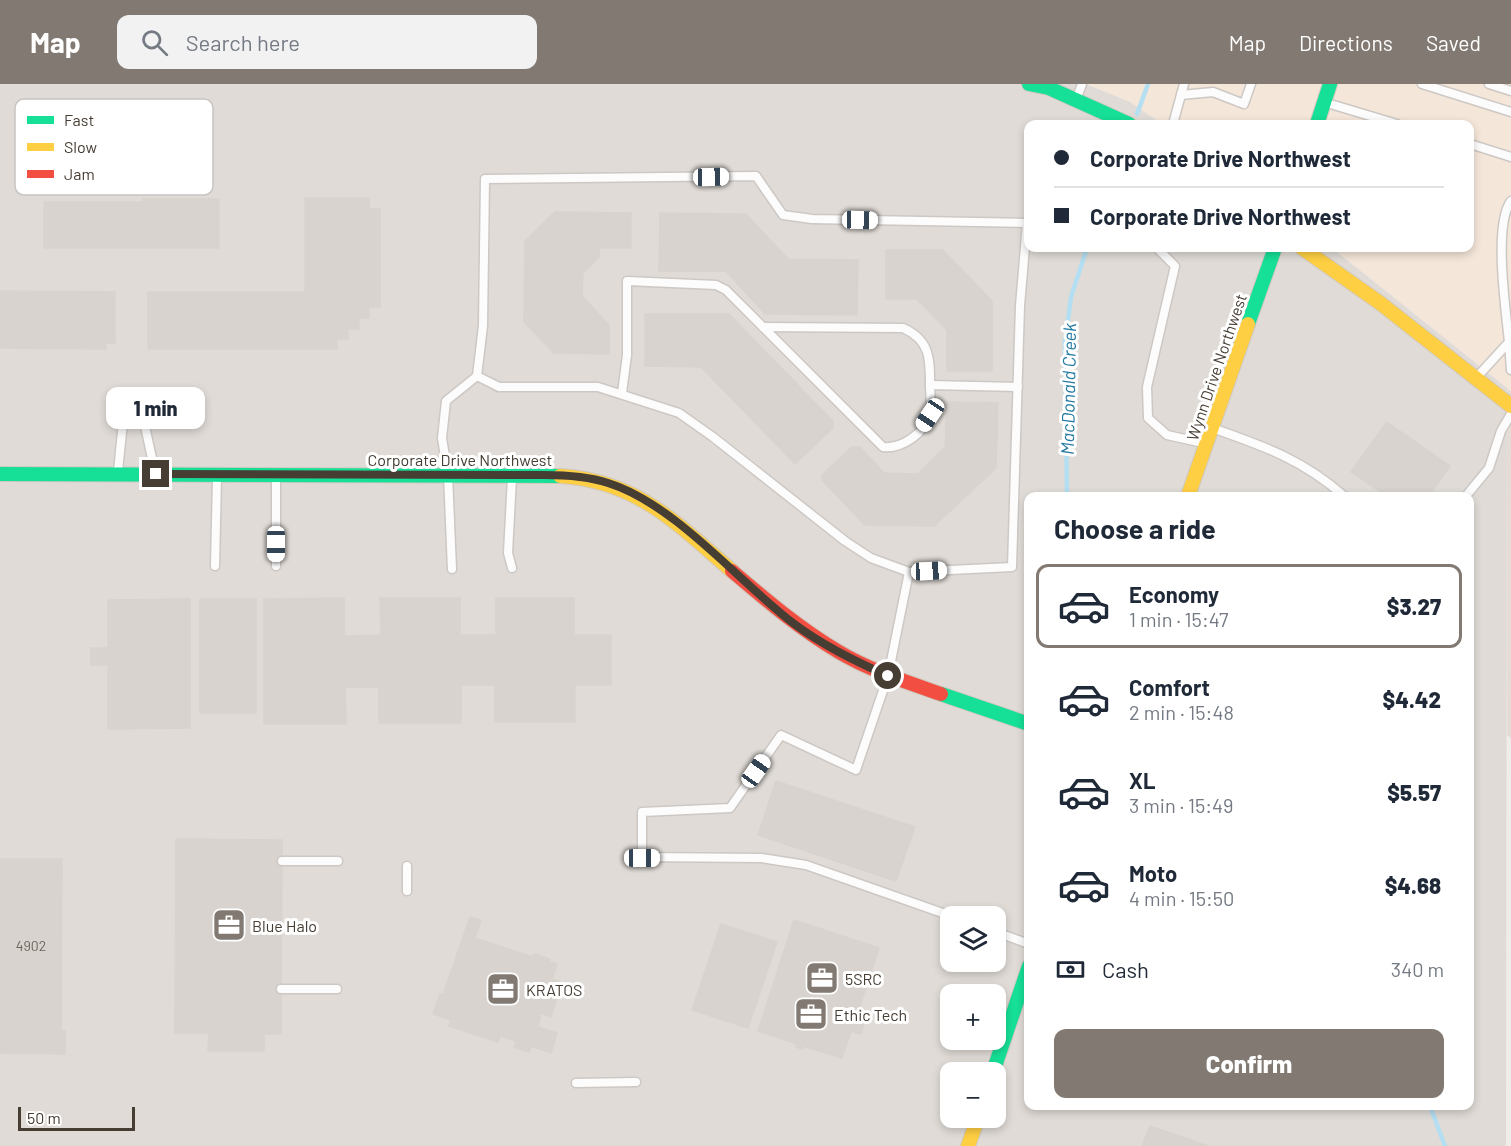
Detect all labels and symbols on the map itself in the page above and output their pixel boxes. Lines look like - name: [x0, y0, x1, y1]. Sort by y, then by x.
- legend: [15, 99, 213, 195]
- text: Fast: [64, 110, 94, 129]
- text: Slow: [64, 137, 97, 156]
- text: Jam: [64, 164, 95, 183]
- car: [693, 168, 729, 186]
- car: [842, 211, 878, 229]
- street label: Wynn Drive Northwest: [1182, 291, 1250, 443]
- water label: MacDonald Creek: [1056, 323, 1080, 455]
- callout: 1 min: [106, 387, 206, 429]
- car: [912, 395, 948, 435]
- street label: Corporate Drive Northwest: [368, 450, 552, 469]
- route end: [142, 460, 169, 487]
- car: [267, 526, 285, 562]
- car: [911, 561, 947, 581]
- route start: [874, 662, 901, 689]
- car: [738, 751, 774, 791]
- car: [624, 849, 660, 867]
- office icon: Blue Halo: [211, 907, 247, 943]
- place label: Blue Halo: [252, 916, 317, 935]
- house number: 4902: [16, 937, 46, 954]
- office icon: 5SRC: [804, 960, 840, 996]
- place label: 5SRC: [845, 969, 882, 988]
- office icon: KRATOS: [485, 971, 521, 1007]
- place label: KRATOS: [526, 980, 582, 999]
- office icon: Ethic Tech: [793, 996, 829, 1032]
- place label: Ethic Tech: [834, 1005, 907, 1024]
- scale bar: [18, 1104, 135, 1132]

